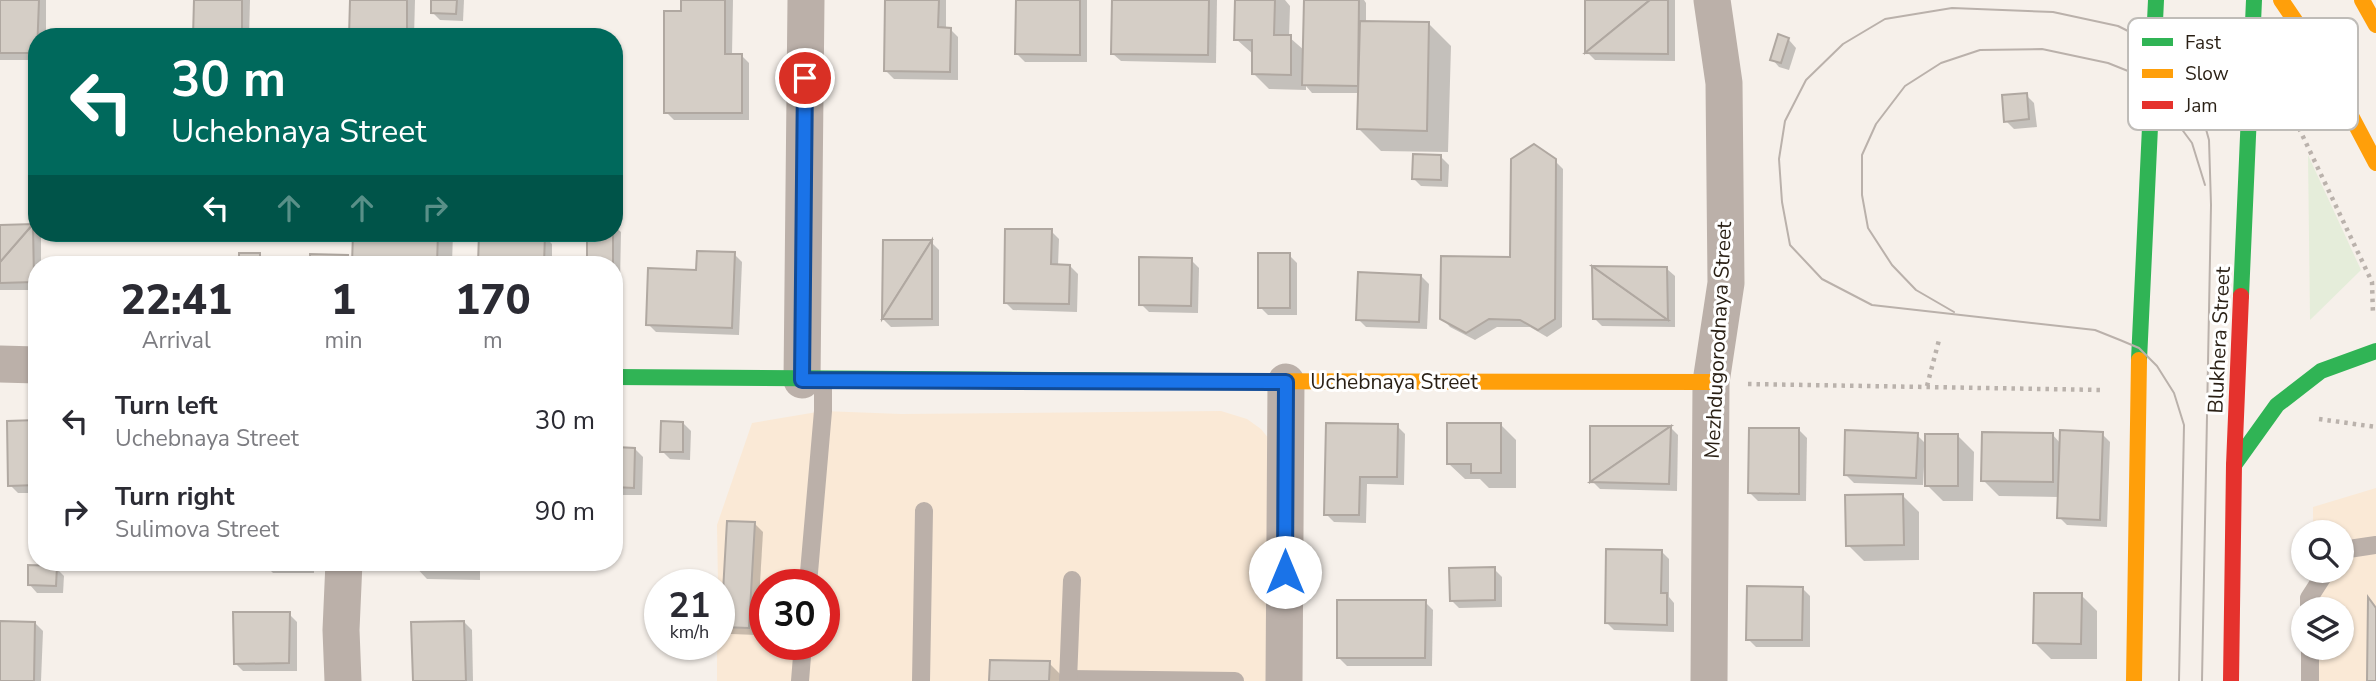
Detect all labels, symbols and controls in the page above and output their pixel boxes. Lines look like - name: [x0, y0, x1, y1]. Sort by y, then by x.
- legend: [2128, 18, 2358, 130]
- text: Fast: [2185, 30, 2221, 56]
- text: 30 m: [171, 46, 286, 113]
- pin: [775, 48, 835, 108]
- icon: left: [56, 56, 147, 147]
- icon: arrive: [786, 59, 824, 97]
- text: Slow: [2185, 61, 2229, 87]
- text: Jam: [2184, 93, 2218, 119]
- text: Uchebnaya Street: [171, 110, 427, 153]
- icon: left: [197, 189, 235, 227]
- icon: ahead: [270, 189, 308, 227]
- icon: ahead: [343, 189, 381, 227]
- icon: right: [416, 189, 454, 227]
- street label: Mezhdugorodnaya Street: [1698, 220, 1738, 459]
- street label: Blukhera Street: [2201, 265, 2237, 414]
- text: 22:41: [120, 272, 232, 329]
- text: 1: [331, 272, 356, 329]
- text: 170: [455, 272, 531, 329]
- text: Arrival: [142, 325, 211, 356]
- text: min: [325, 325, 363, 356]
- text: m: [483, 325, 503, 356]
- street label: Uchebnaya Street: [1310, 368, 1479, 396]
- text: Turn left: [115, 388, 218, 423]
- icon: left: [56, 402, 94, 440]
- text: 30 m: [535, 403, 595, 438]
- text: Uchebnaya Street: [115, 423, 299, 454]
- text: Turn right: [115, 479, 234, 514]
- icon: right: [56, 493, 94, 531]
- text: 90 m: [535, 494, 595, 529]
- text: Sulimova Street: [115, 514, 279, 545]
- map controls: [2291, 520, 2354, 660]
- button: search: [2291, 520, 2354, 583]
- position arrow: [1248, 535, 1322, 609]
- speed limit sign: 30: [749, 569, 840, 660]
- text: 21: [668, 582, 711, 629]
- button: layers: [2291, 597, 2354, 660]
- text: km/h: [670, 620, 709, 644]

